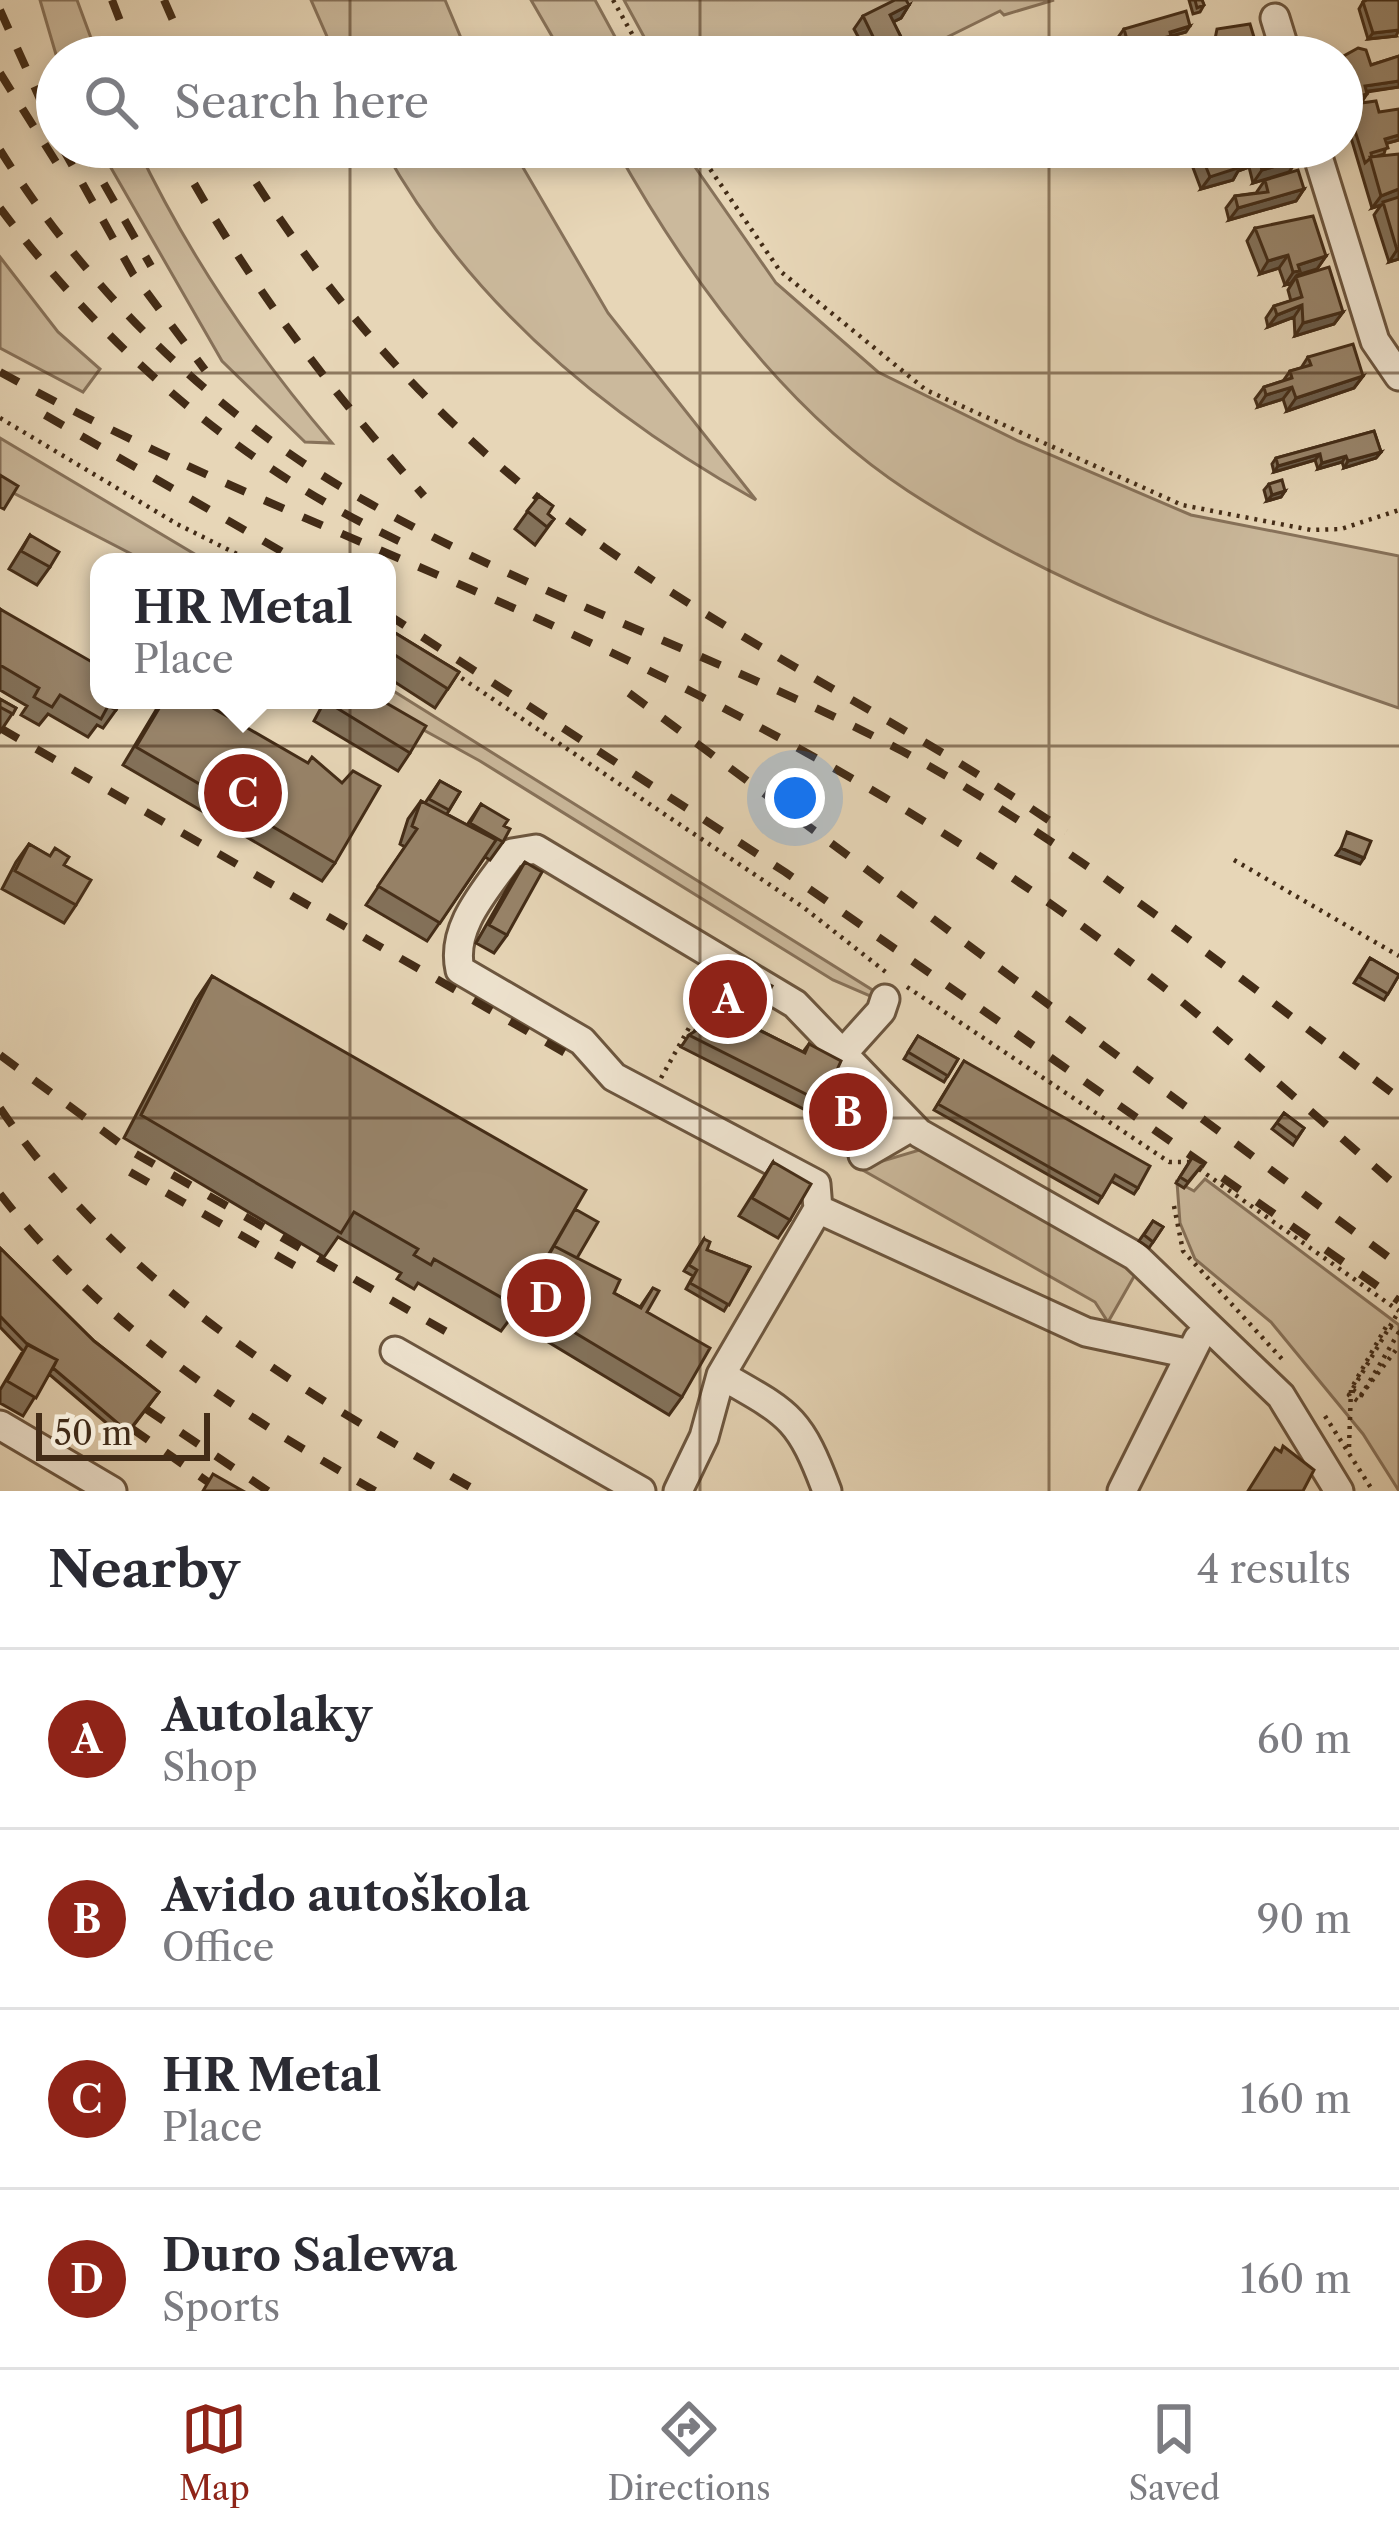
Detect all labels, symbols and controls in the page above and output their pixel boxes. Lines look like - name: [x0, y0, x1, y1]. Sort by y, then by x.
- search box: [36, 36, 1363, 168]
- icon: search: [78, 69, 144, 135]
- text: Search here: [174, 74, 429, 130]
- popup: [90, 553, 396, 709]
- text: HR Metal: [133, 579, 353, 635]
- text: Place: [133, 635, 234, 683]
- pin: C: [204, 748, 282, 838]
- your location: [765, 768, 825, 828]
- pin: A: [689, 954, 767, 1044]
- pin: B: [809, 1067, 887, 1157]
- pin: D: [507, 1253, 585, 1343]
- scale bar: [36, 1407, 210, 1460]
- text: 50 m: [54, 1413, 132, 1454]
- text: Nearby: [48, 1538, 240, 1600]
- text: 4 results: [1197, 1545, 1351, 1593]
- text: Autolaky: [162, 1687, 372, 1743]
- text: A: [72, 1715, 102, 1763]
- text: 60 m: [1257, 1715, 1351, 1763]
- text: Shop: [162, 1743, 258, 1791]
- text: Avido autoškola: [162, 1867, 530, 1923]
- text: B: [73, 1895, 102, 1943]
- text: 90 m: [1257, 1895, 1351, 1943]
- text: Office: [162, 1923, 274, 1971]
- text: HR Metal: [162, 2047, 381, 2103]
- text: C: [71, 2075, 103, 2123]
- text: 160 m: [1240, 2075, 1351, 2123]
- text: Place: [162, 2103, 262, 2151]
- text: Duro Salewa: [162, 2227, 457, 2283]
- text: D: [70, 2255, 104, 2303]
- text: 160 m: [1240, 2255, 1351, 2303]
- text: Sports: [162, 2283, 280, 2331]
- tab: Map: [179, 2396, 250, 2509]
- tab: Directions: [608, 2396, 771, 2509]
- tab: Saved: [1128, 2396, 1220, 2509]

